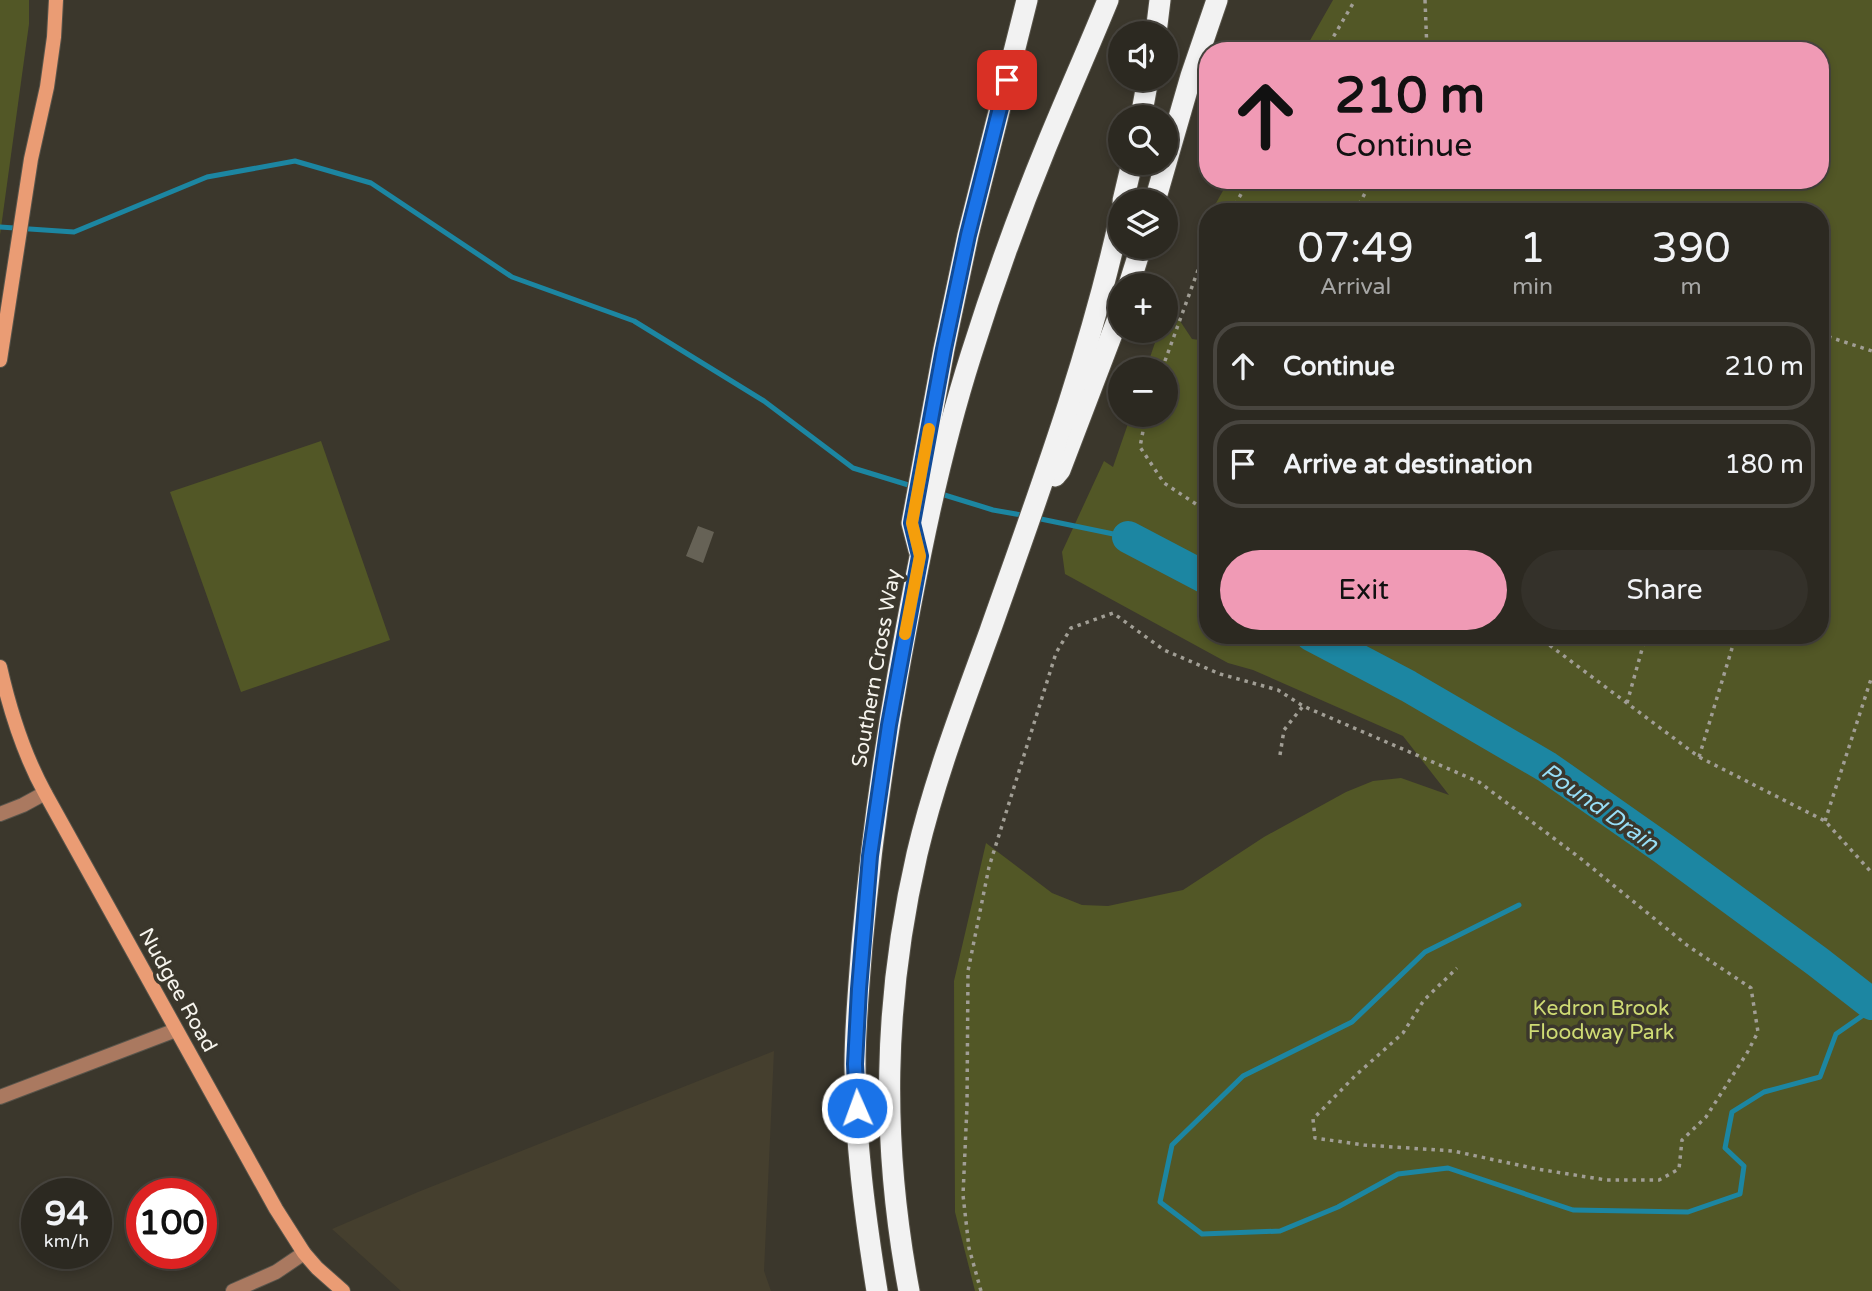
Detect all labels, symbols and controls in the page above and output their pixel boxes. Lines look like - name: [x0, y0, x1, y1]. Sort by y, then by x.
- map controls: [1108, 21, 1178, 427]
- button: sound: [1108, 21, 1178, 91]
- pin: [977, 50, 1037, 110]
- icon: arrive: [988, 61, 1026, 99]
- text: 210 m: [1335, 67, 1485, 126]
- icon: ahead: [1220, 70, 1311, 161]
- button: search: [1108, 105, 1178, 175]
- text: Continue: [1335, 127, 1472, 165]
- button: layers: [1108, 189, 1178, 259]
- text: 07:49: [1297, 223, 1414, 274]
- text: 1: [1519, 223, 1546, 274]
- text: 390: [1651, 223, 1731, 274]
- button: +: [1108, 273, 1178, 343]
- text: Arrival: [1320, 273, 1391, 301]
- text: min: [1512, 273, 1553, 301]
- text: m: [1680, 273, 1702, 301]
- icon: ahead: [1224, 347, 1262, 385]
- text: Continue: [1283, 351, 1395, 382]
- text: 210 m: [1724, 351, 1804, 382]
- button: −: [1108, 357, 1178, 427]
- icon: arrive: [1224, 445, 1262, 483]
- text: Arrive at destination: [1283, 449, 1533, 480]
- text: 180 m: [1724, 449, 1804, 480]
- button: Exit: [1220, 550, 1507, 630]
- button: Share: [1521, 550, 1808, 630]
- street label: Southern Cross Way: [847, 567, 906, 769]
- water label: Pound Drain: [1536, 757, 1664, 859]
- street label: Nudgee Road: [133, 924, 222, 1057]
- park label: Kedron Brook Floodway Park: [1528, 996, 1674, 1045]
- position arrow: [820, 1071, 894, 1145]
- speed limit sign: 100: [126, 1178, 217, 1269]
- text: 94: [45, 1193, 88, 1235]
- text: km/h: [44, 1230, 89, 1252]

